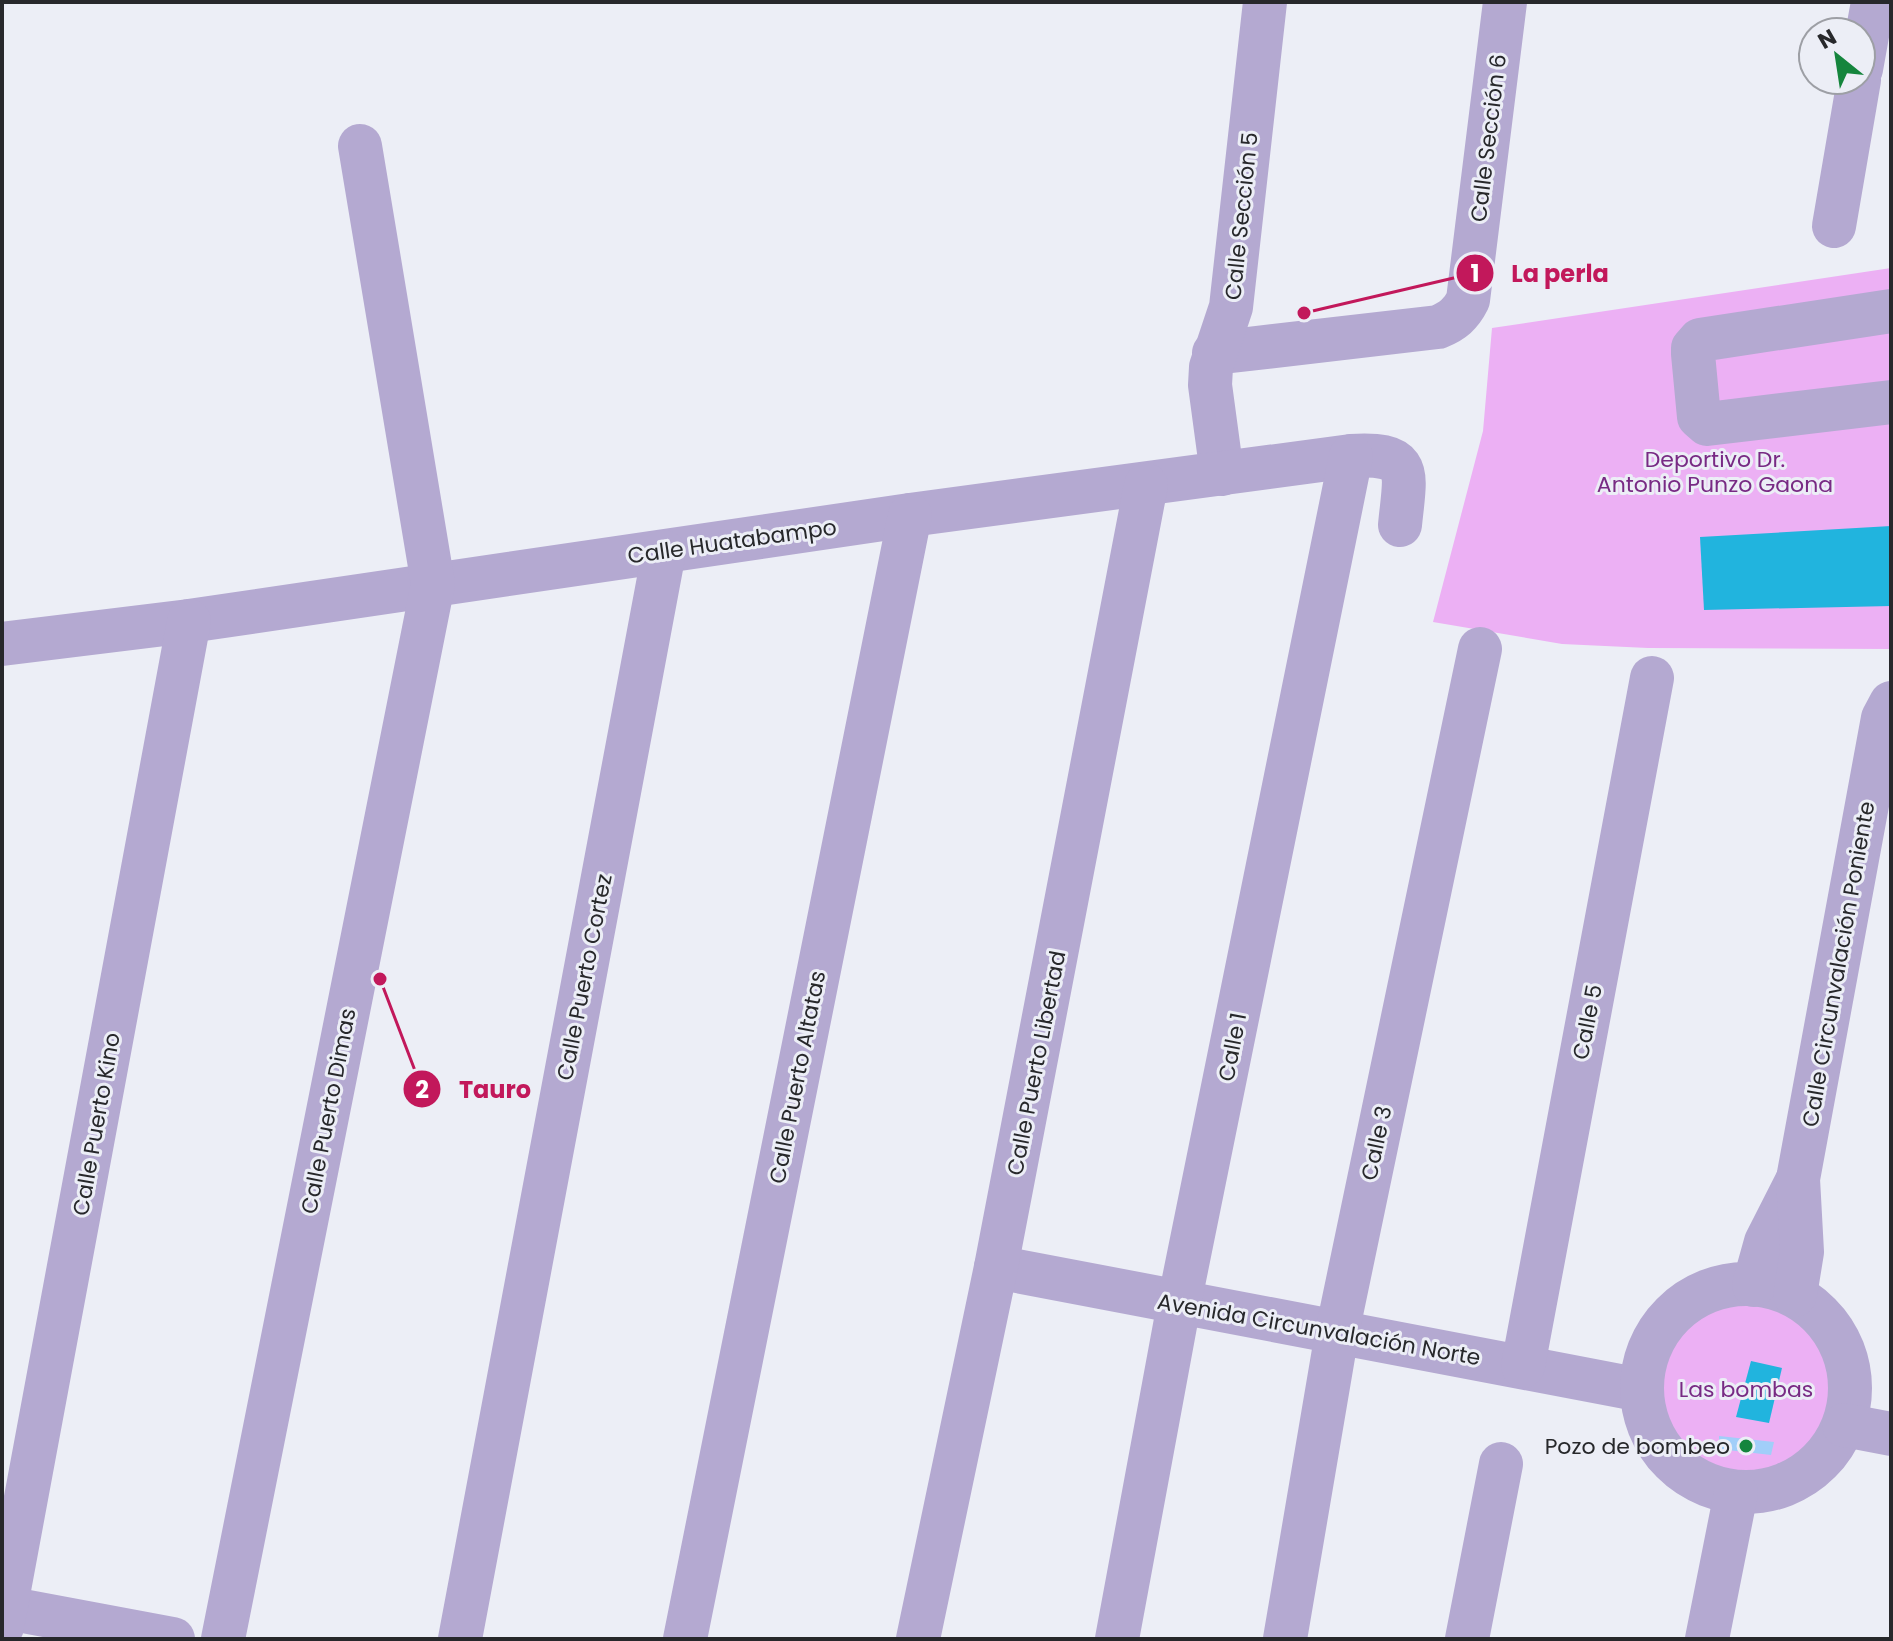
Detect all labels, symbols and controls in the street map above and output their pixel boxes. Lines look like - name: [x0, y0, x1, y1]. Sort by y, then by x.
- north arrow: [1797, 16, 1877, 96]
- text: N: [1812, 22, 1842, 57]
- street label: Calle Sección 6: [1463, 52, 1514, 224]
- street label: Calle Sección 5: [1217, 131, 1266, 302]
- callout: La perla: [1455, 249, 1625, 297]
- text: 1: [1470, 257, 1480, 290]
- text: La perla: [1511, 257, 1609, 290]
- park label: Deportivo Dr. Antonio Punzo Gaona: [1597, 444, 1833, 500]
- street label: Calle Huatabampo: [626, 511, 839, 571]
- street label: Calle Circunvalación Poniente: [1795, 799, 1882, 1129]
- street label: Calle Puerto Cortez: [549, 871, 620, 1083]
- street label: Calle Puerto Libertad: [1000, 948, 1073, 1178]
- street label: Calle Puerto Altatas: [762, 968, 833, 1186]
- street label: Calle 5: [1565, 982, 1610, 1062]
- street label: Calle Puerto Dimas: [293, 1006, 364, 1217]
- street label: Calle 1: [1211, 1010, 1254, 1084]
- street label: Calle Puerto Kino: [65, 1030, 128, 1218]
- callout: Tauro: [402, 1065, 547, 1113]
- text: 2: [415, 1073, 429, 1106]
- text: Tauro: [459, 1073, 531, 1106]
- street label: Calle 3: [1354, 1103, 1399, 1183]
- street label: Avenida Circunvalación Norte: [1155, 1286, 1483, 1373]
- park label: Las bombas: [1679, 1374, 1813, 1405]
- place label: Pozo de bombeo: [1545, 1431, 1730, 1462]
- marker: Pozo de bombeo: [1737, 1437, 1755, 1455]

